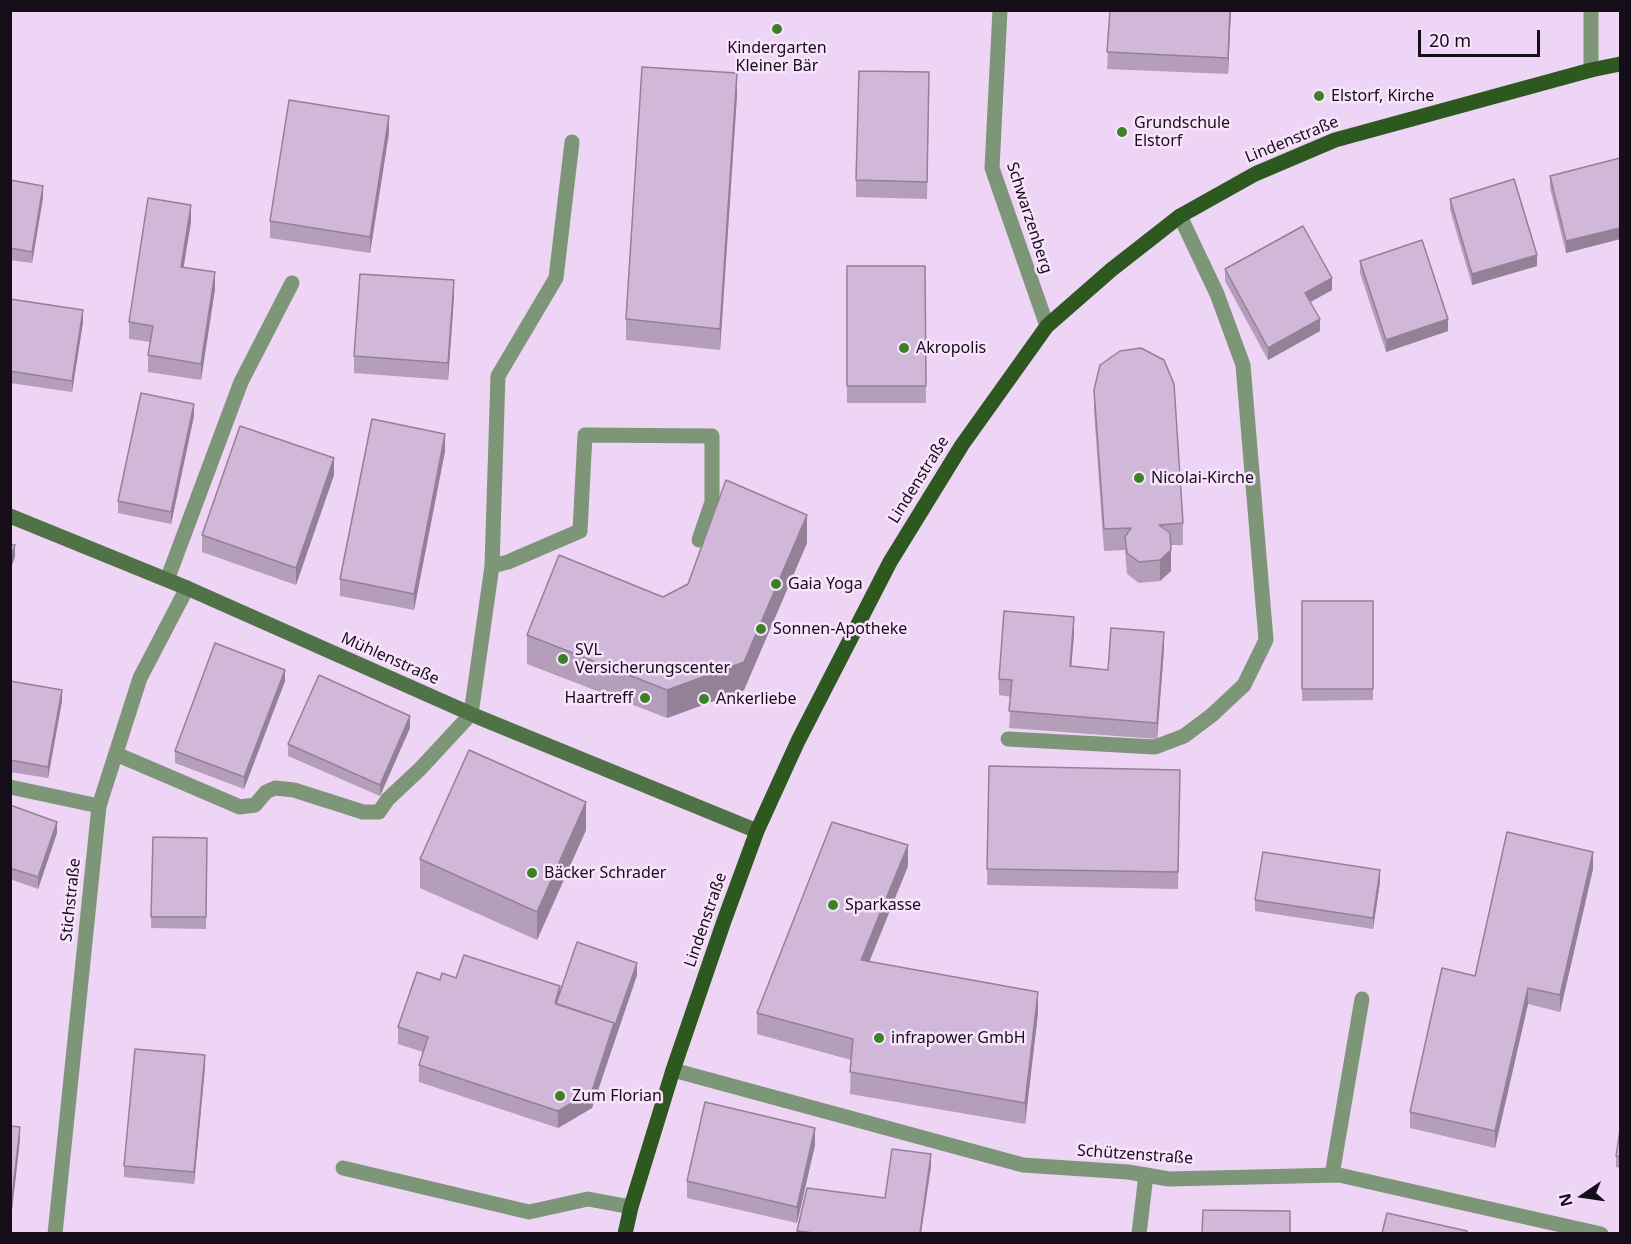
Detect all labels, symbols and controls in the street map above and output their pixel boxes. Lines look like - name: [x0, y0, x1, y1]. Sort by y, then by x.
- scale bar: [1421, 18, 1542, 56]
- marker: Kindergarten Kleiner Bär: [770, 22, 784, 36]
- text: 20 m: [1429, 28, 1471, 52]
- place label: Kindergarten Kleiner Bär: [727, 38, 827, 76]
- place label: Elstorf, Kirche: [1331, 86, 1434, 106]
- marker: Elstorf, Kirche: [1312, 89, 1326, 103]
- place label: Grundschule Elstorf: [1134, 113, 1230, 151]
- street label: Lindenstraße: [1243, 113, 1341, 167]
- marker: Grundschule Elstorf: [1115, 125, 1129, 139]
- street label: Schwarzenberg: [1002, 160, 1056, 276]
- place label: Akropolis: [916, 338, 986, 358]
- marker: Akropolis: [897, 341, 911, 355]
- street label: Lindenstraße: [885, 433, 953, 527]
- place label: Nicolai-Kirche: [1151, 468, 1254, 488]
- marker: Nicolai-Kirche: [1132, 471, 1146, 485]
- place label: Gaia Yoga: [788, 574, 863, 594]
- marker: Gaia Yoga: [769, 577, 783, 591]
- place label: Sonnen-Apotheke: [773, 619, 907, 639]
- marker: Sonnen-Apotheke: [754, 622, 768, 636]
- street label: Mühlenstraße: [338, 629, 442, 689]
- place label: SVL Versicherungscenter: [575, 640, 730, 678]
- marker: SVL Versicherungscenter: [556, 652, 570, 666]
- place label: Haartreff: [564, 688, 633, 708]
- place label: Ankerliebe: [716, 689, 796, 709]
- marker: Haartreff: [638, 691, 652, 705]
- marker: Ankerliebe: [697, 692, 711, 706]
- street label: Stichstraße: [57, 857, 85, 943]
- place label: Bäcker Schrader: [544, 863, 666, 883]
- marker: Bäcker Schrader: [525, 866, 539, 880]
- street label: Lindenstraße: [681, 870, 731, 970]
- place label: Sparkasse: [845, 895, 921, 915]
- marker: Sparkasse: [826, 898, 840, 912]
- place label: infrapower GmbH: [891, 1028, 1026, 1048]
- marker: infrapower GmbH: [872, 1031, 886, 1045]
- place label: Zum Florian: [572, 1086, 662, 1106]
- marker: Zum Florian: [553, 1089, 567, 1103]
- street label: Schützenstraße: [1076, 1141, 1194, 1169]
- north arrow: [1553, 1166, 1613, 1226]
- text: N: [1553, 1191, 1578, 1209]

